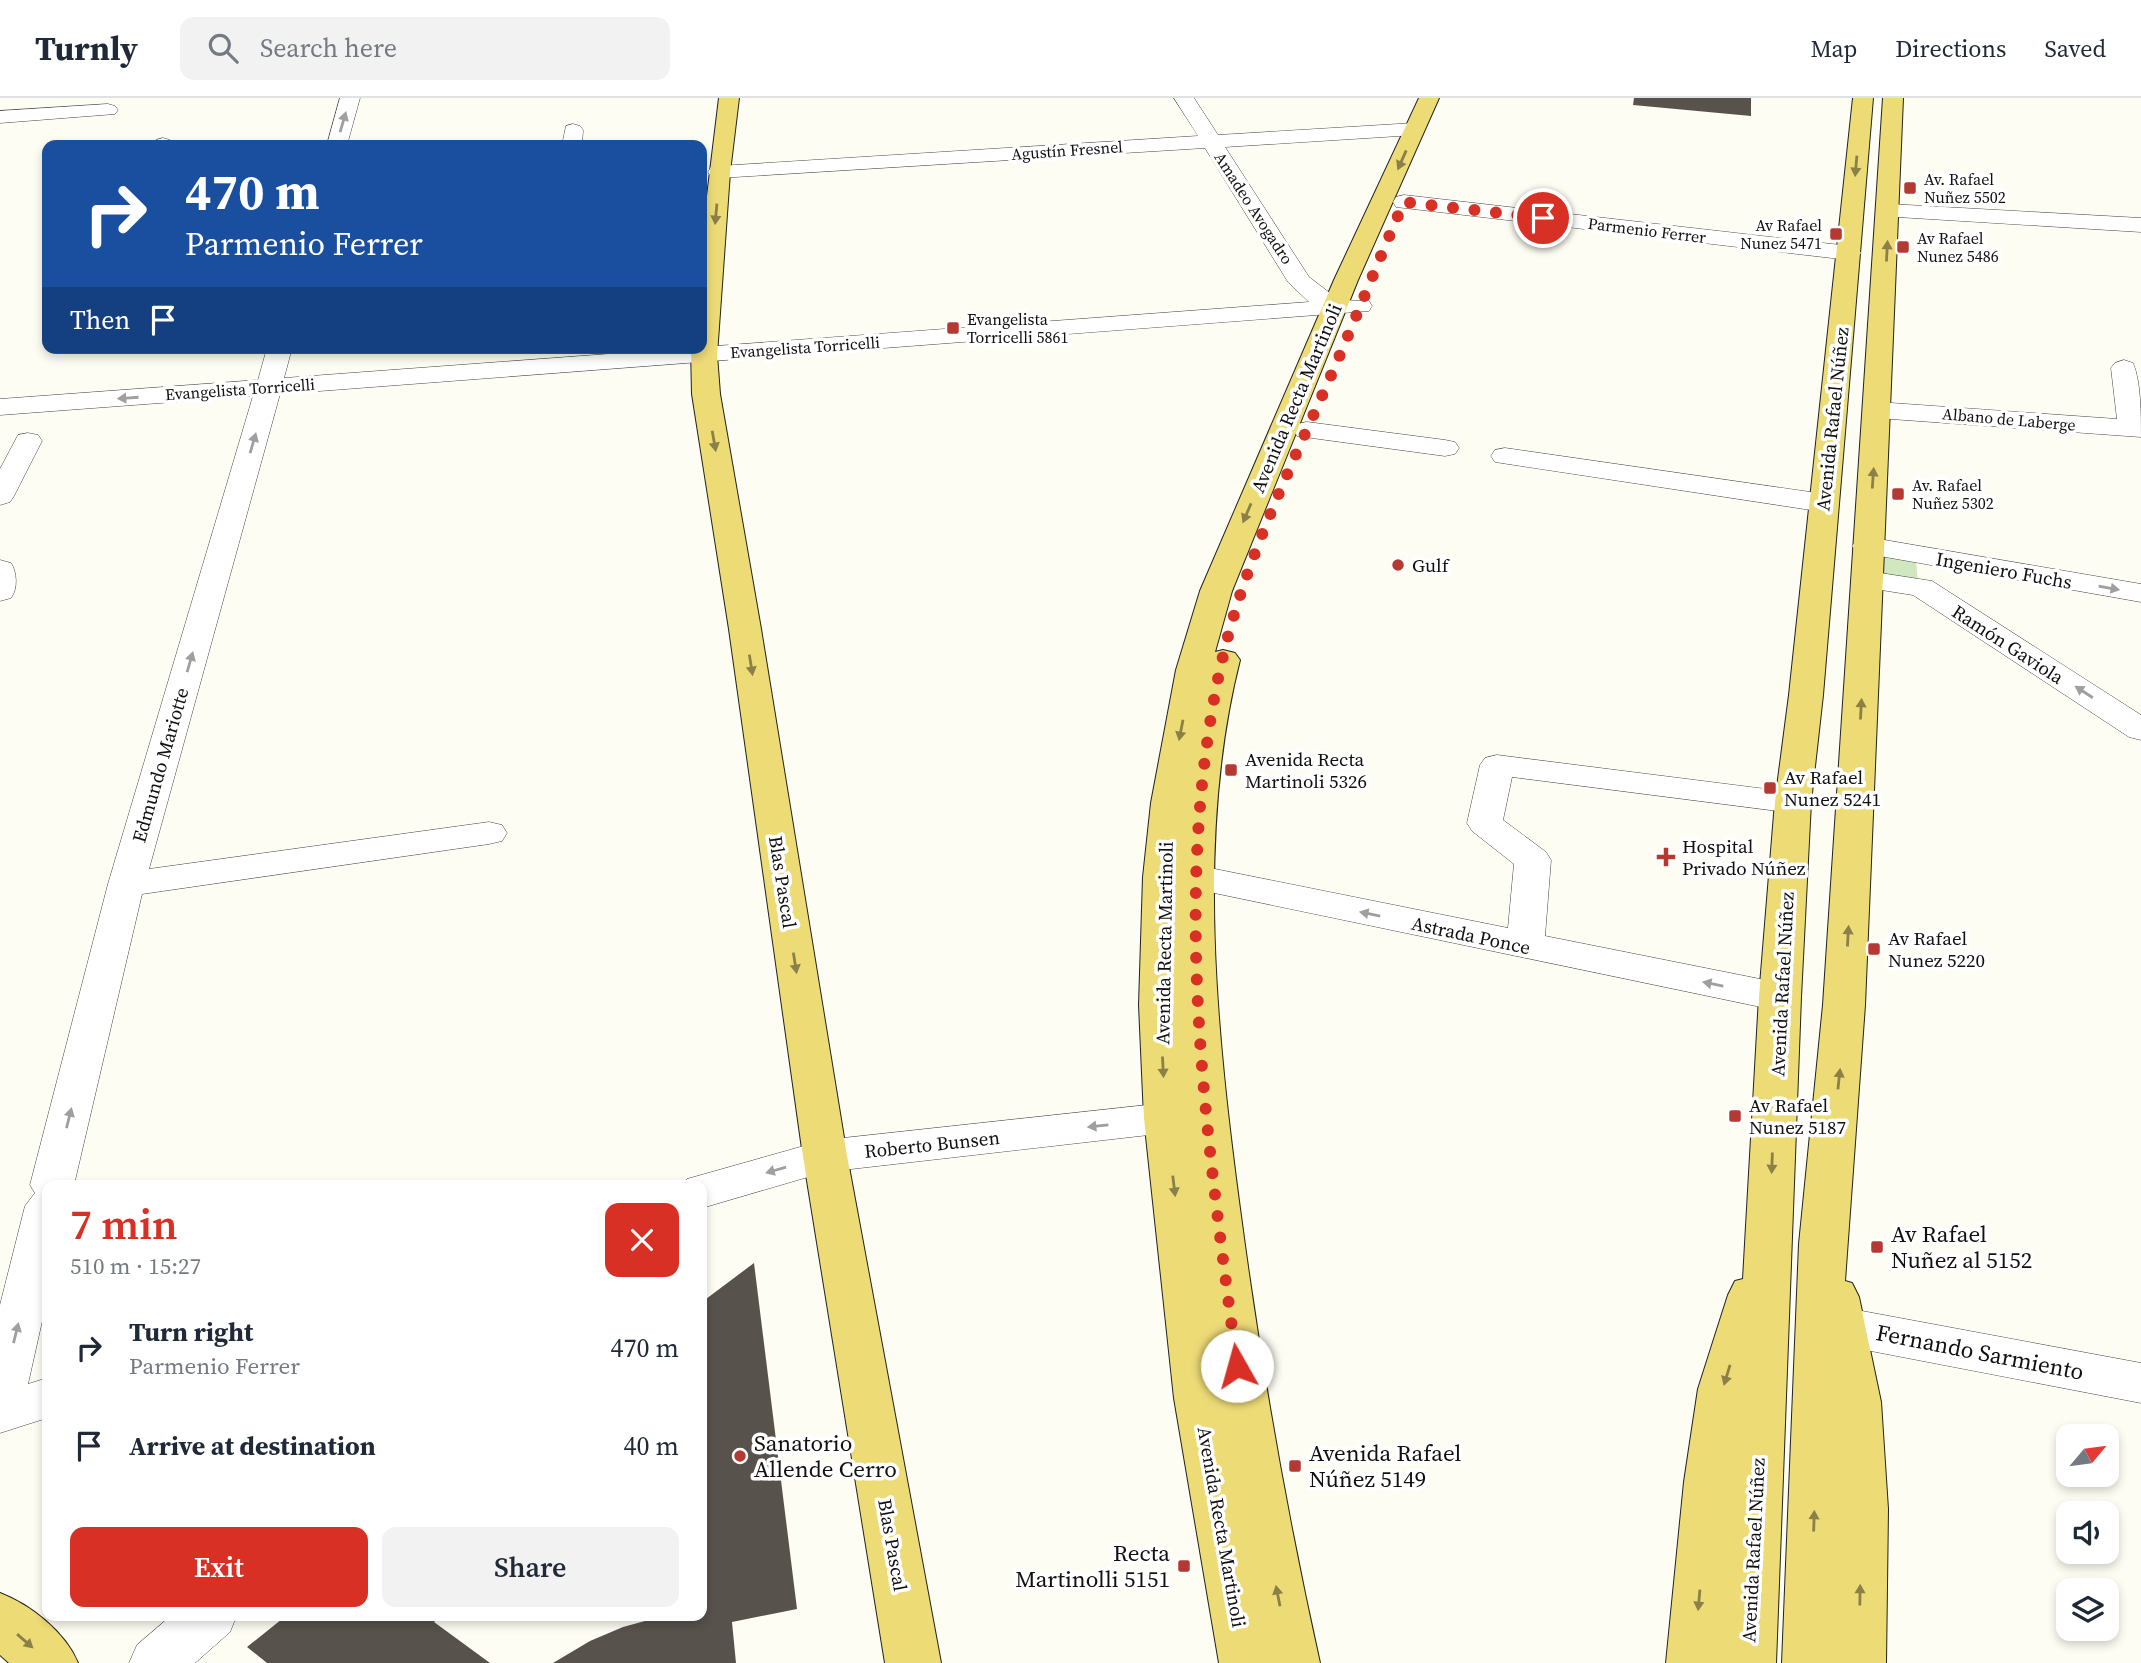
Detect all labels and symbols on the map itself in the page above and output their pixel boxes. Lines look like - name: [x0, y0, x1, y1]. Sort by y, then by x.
- one-way arrow: [339, 111, 349, 132]
- street label: Agustín Fresnel: [1011, 135, 1124, 165]
- street label: Amadeo Avogadro: [1209, 148, 1299, 269]
- one-way arrow: [1396, 150, 1407, 171]
- one-way arrow: [1851, 155, 1862, 177]
- place label: Av. Rafael Nuñez 5502: [1924, 168, 2006, 208]
- marker: Av. Rafael Nuñez 5502: [1902, 180, 1918, 196]
- pin: [1513, 188, 1573, 248]
- one-way arrow: [710, 204, 721, 226]
- street label: Parmenio Ferrer: [1587, 212, 1708, 248]
- place label: Av Rafael Nunez 5471: [1740, 214, 1822, 254]
- marker: Av Rafael Nunez 5471: [1828, 226, 1844, 242]
- place label: Av Rafael Nunez 5486: [1917, 227, 1999, 267]
- marker: Av Rafael Nunez 5486: [1895, 239, 1911, 255]
- one-way arrow: [1882, 240, 1893, 262]
- street label: Avenida Recta Martinoli: [1244, 299, 1348, 497]
- place label: Evangelista Torricelli 5861: [967, 308, 1068, 348]
- marker: Evangelista Torricelli 5861: [945, 320, 961, 336]
- street label: Avenida Rafael Núñez: [1809, 325, 1855, 512]
- street label: Evangelista Torricelli: [729, 331, 881, 363]
- street label: Evangelista Torricelli: [164, 373, 316, 405]
- one-way arrow: [117, 393, 139, 404]
- street label: Albano de Laberge: [1941, 402, 2077, 436]
- one-way arrow: [709, 430, 720, 452]
- one-way arrow: [249, 433, 259, 454]
- one-way arrow: [1868, 467, 1879, 489]
- place label: Av. Rafael Nuñez 5302: [1912, 474, 1994, 514]
- marker: Av. Rafael Nuñez 5302: [1890, 486, 1906, 502]
- one-way arrow: [1241, 503, 1253, 523]
- street label: Ingeniero Fuchs: [1934, 545, 2074, 595]
- place label: Gulf: [1412, 552, 1451, 578]
- marker: Gulf: [1390, 557, 1406, 573]
- one-way arrow: [2098, 583, 2120, 594]
- street label: Ramón Gaviola: [1947, 598, 2069, 690]
- one-way arrow: [185, 651, 196, 673]
- one-way arrow: [745, 654, 756, 676]
- street label: Edmundo Mariotte: [125, 685, 195, 845]
- one-way arrow: [2074, 686, 2093, 699]
- one-way arrow: [1855, 698, 1866, 720]
- one-way arrow: [1175, 719, 1186, 741]
- place label: Avenida Recta Martinoli 5326: [1245, 746, 1367, 794]
- marker: Avenida Recta Martinoli 5326: [1223, 762, 1239, 778]
- place label: Av Rafael Nunez 5241: [1784, 764, 1881, 812]
- marker: Av Rafael Nunez 5241: [1762, 780, 1778, 796]
- place label: Hospital Privado Núñez: [1682, 833, 1806, 881]
- street label: Blas Pascal: [763, 834, 803, 930]
- street label: Avenida Recta Martinoli: [1149, 841, 1179, 1045]
- marker: Hospital Privado Núñez: [1656, 847, 1676, 867]
- street label: Avenida Rafael Núñez: [1764, 891, 1800, 1077]
- one-way arrow: [1359, 908, 1381, 919]
- street label: Astrada Ponce: [1409, 910, 1533, 960]
- one-way arrow: [1843, 925, 1854, 947]
- place label: Av Rafael Nunez 5220: [1888, 925, 1985, 973]
- marker: Av Rafael Nunez 5220: [1866, 941, 1882, 957]
- one-way arrow: [790, 952, 801, 974]
- one-way arrow: [1702, 978, 1724, 989]
- one-way arrow: [1158, 1057, 1169, 1079]
- one-way arrow: [1834, 1068, 1845, 1090]
- place label: Av Rafael Nunez 5187: [1749, 1092, 1846, 1140]
- one-way arrow: [63, 1107, 74, 1129]
- marker: Av Rafael Nunez 5187: [1727, 1108, 1743, 1124]
- one-way arrow: [1087, 1120, 1109, 1131]
- street label: Roberto Bunsen: [863, 1124, 1001, 1164]
- one-way arrow: [1767, 1153, 1778, 1175]
- one-way arrow: [765, 1165, 787, 1176]
- one-way arrow: [1168, 1175, 1179, 1197]
- place label: Av Rafael Nuñez al 5152: [1891, 1218, 2032, 1276]
- marker: Av Rafael Nuñez al 5152: [1869, 1239, 1885, 1255]
- street label: Fernando Sarmiento: [1874, 1316, 2086, 1388]
- one-way arrow: [11, 1322, 22, 1344]
- position arrow: [1200, 1329, 1274, 1403]
- one-way arrow: [1722, 1365, 1732, 1386]
- north arrow: [2056, 1424, 2119, 1488]
- street label: Avenida Recta Martinoli: [1192, 1425, 1253, 1630]
- place label: Sanatorio Allende Cerro: [754, 1427, 897, 1485]
- place label: Avenida Rafael Núñez 5149: [1309, 1437, 1461, 1495]
- marker: Sanatorio Allende Cerro: [732, 1448, 748, 1464]
- street label: Avenida Rafael Núñez: [1735, 1457, 1771, 1643]
- marker: Avenida Rafael Núñez 5149: [1287, 1458, 1303, 1474]
- street label: Blas Pascal: [872, 1497, 914, 1594]
- one-way arrow: [1809, 1510, 1820, 1532]
- place label: Recta Martinolli 5151: [1015, 1537, 1170, 1595]
- marker: Recta Martinolli 5151: [1176, 1558, 1192, 1574]
- one-way arrow: [1854, 1584, 1866, 1606]
- one-way arrow: [1272, 1585, 1283, 1607]
- one-way arrow: [1693, 1589, 1704, 1611]
- one-way arrow: [16, 1633, 34, 1649]

